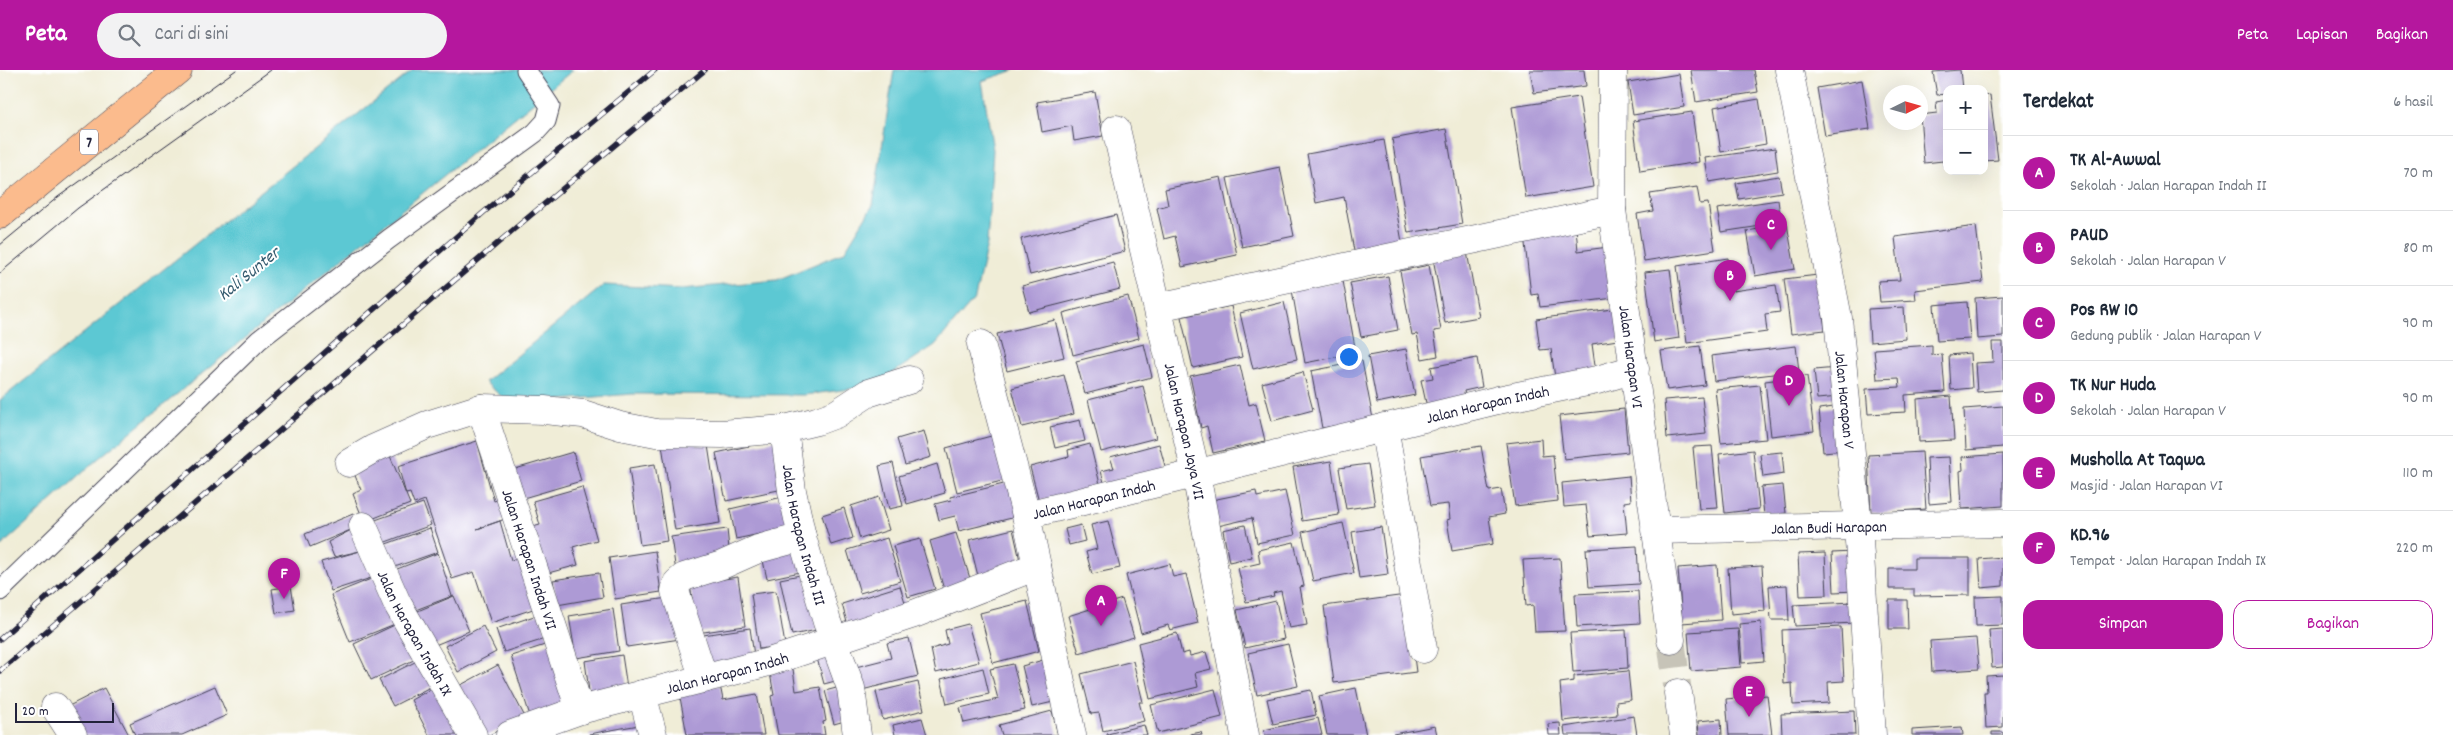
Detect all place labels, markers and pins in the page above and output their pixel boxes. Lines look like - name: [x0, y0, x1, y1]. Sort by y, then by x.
- pin: C: [1755, 209, 1787, 250]
- pin: B: [1714, 260, 1746, 301]
- pin: D: [1773, 365, 1805, 406]
- pin: F: [268, 558, 300, 599]
- pin: A: [1085, 585, 1117, 626]
- pin: E: [1733, 676, 1765, 717]

